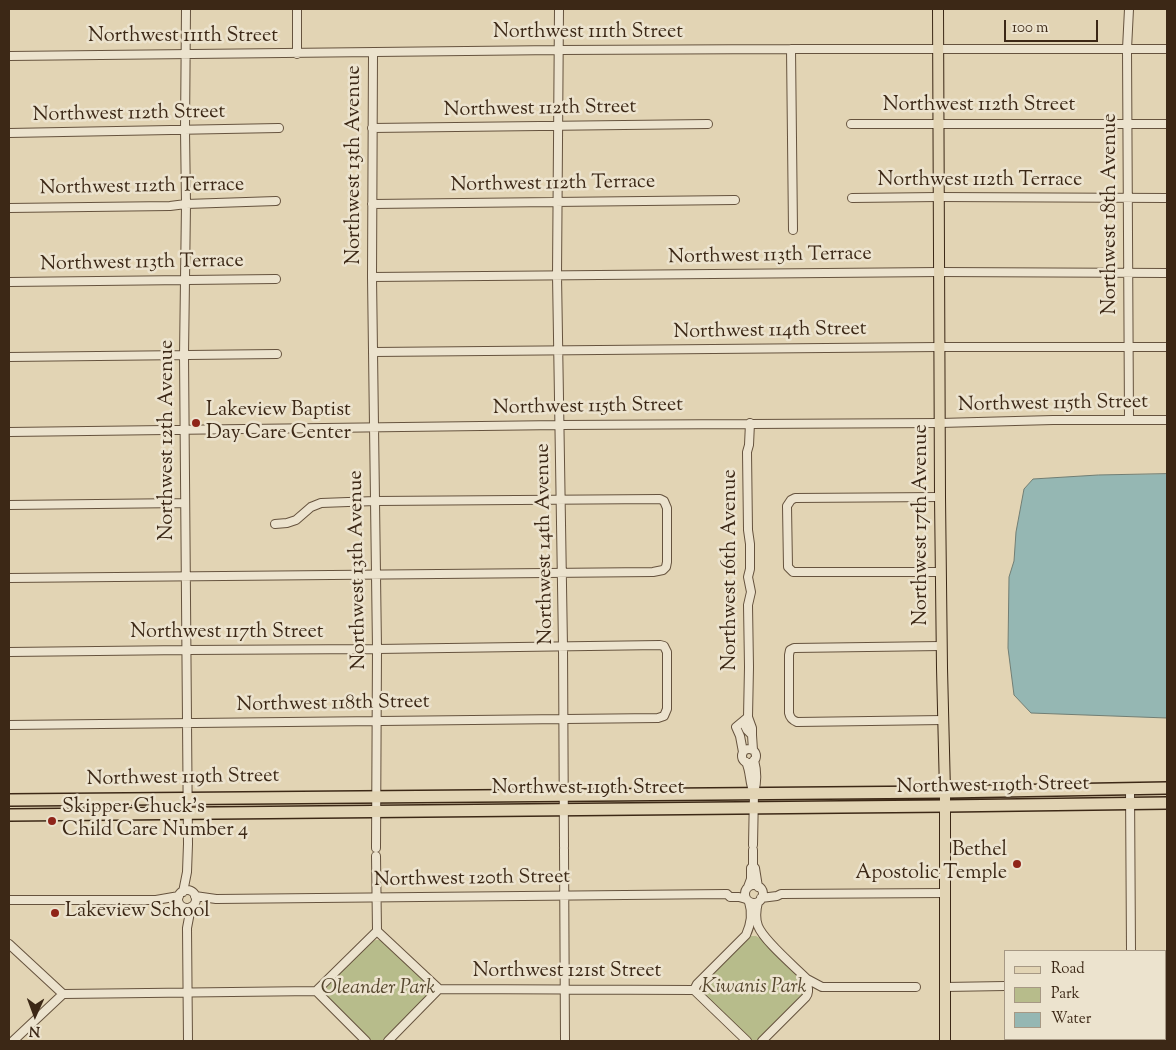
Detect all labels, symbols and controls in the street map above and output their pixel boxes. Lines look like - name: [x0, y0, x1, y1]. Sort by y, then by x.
- scale bar: [1006, 10, 1100, 42]
- text: 100 m: [1012, 18, 1048, 39]
- street label: Northwest 111th Street: [493, 22, 683, 46]
- street label: Northwest 111th Street: [88, 26, 278, 50]
- street label: Northwest 13th Avenue: [344, 65, 368, 265]
- street label: Northwest 112th Street: [883, 95, 1075, 119]
- street label: Northwest 112th Street: [444, 96, 636, 124]
- street label: Northwest 112th Street: [33, 101, 225, 129]
- street label: Northwest 18th Avenue: [1100, 113, 1124, 315]
- street label: Northwest 112th Terrace: [878, 170, 1082, 194]
- street label: Northwest 112th Terrace: [450, 171, 656, 199]
- street label: Northwest 112th Terrace: [39, 174, 245, 202]
- street label: Northwest 113th Terrace: [668, 243, 872, 271]
- street label: Northwest 113th Terrace: [40, 250, 244, 278]
- street label: Northwest 114th Street: [673, 318, 867, 346]
- street label: Northwest 12th Avenue: [157, 340, 181, 540]
- street label: Northwest 115th Street: [958, 391, 1148, 419]
- street label: Northwest 115th Street: [493, 394, 683, 422]
- place label: Lakeview Baptist Day Care Center: [206, 400, 351, 447]
- marker: Lakeview Baptist Day Care Center: [190, 417, 202, 429]
- street label: Northwest 17th Avenue: [911, 424, 935, 626]
- street label: Northwest 14th Avenue: [532, 443, 560, 645]
- street label: Northwest 16th Avenue: [720, 469, 744, 671]
- street label: Northwest 13th Avenue: [345, 470, 373, 670]
- street label: Northwest 117th Street: [130, 622, 324, 646]
- street label: Northwest 118th Street: [236, 691, 430, 719]
- street label: Northwest 119th Street: [86, 765, 280, 793]
- street label: Northwest 119th Street: [896, 773, 1090, 801]
- street label: Northwest 119th Street: [492, 778, 684, 802]
- place label: Skipper Chuck's Child Care Number 4: [62, 797, 248, 844]
- marker: Skipper Chuck's Child Care Number 4: [46, 815, 58, 827]
- place label: Bethel Apostolic Temple: [855, 840, 1007, 887]
- marker: Bethel Apostolic Temple: [1011, 858, 1023, 870]
- street label: Northwest 120th Street: [374, 866, 570, 894]
- place label: Lakeview School: [65, 901, 210, 925]
- marker: Lakeview School: [49, 907, 61, 919]
- legend: [1004, 950, 1166, 1040]
- text: Road: [1051, 959, 1085, 980]
- street label: Northwest 121st Street: [473, 961, 661, 985]
- park label: Kiwanis Park: [702, 977, 806, 1001]
- park label: Oleander Park: [321, 978, 435, 1002]
- text: Park: [1051, 984, 1080, 1005]
- north arrow: [10, 990, 60, 1040]
- text: Water: [1051, 1009, 1091, 1030]
- text: N: [29, 1020, 40, 1040]

